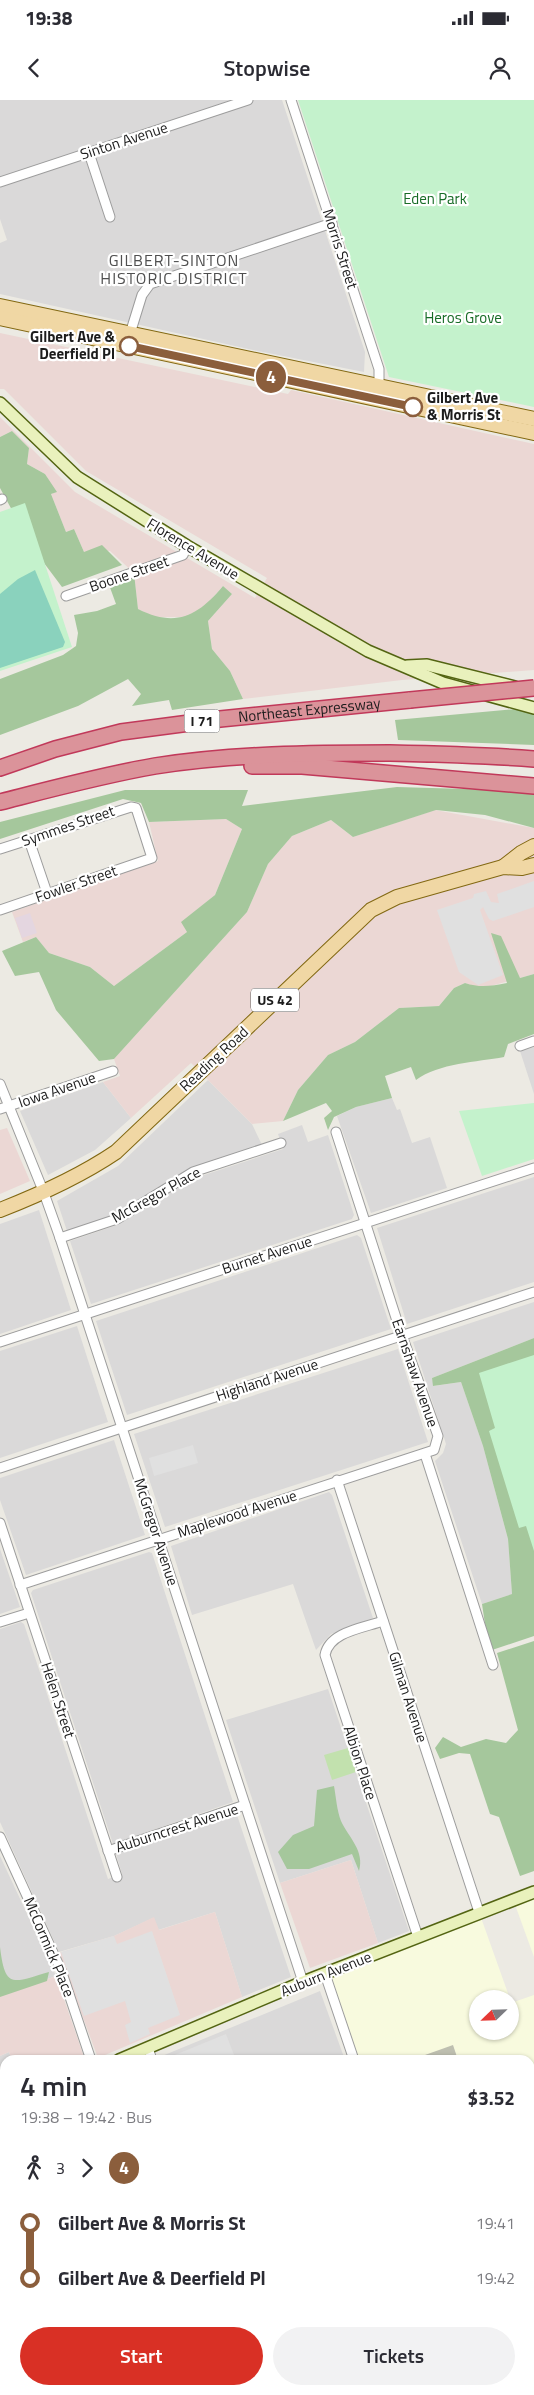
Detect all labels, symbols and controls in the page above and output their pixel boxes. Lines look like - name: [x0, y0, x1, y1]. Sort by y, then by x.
- text: 19:38: [25, 3, 72, 32]
- text: Stopwise: [224, 51, 310, 85]
- icon: back: [20, 54, 48, 82]
- icon: person: [486, 54, 514, 82]
- street label: Sinton Avenue: [77, 116, 171, 166]
- park label: Eden Park: [403, 187, 467, 210]
- street label: Morris Street: [317, 206, 364, 293]
- district label: GILBERT-SINTON HISTORIC DISTRICT: [100, 248, 248, 290]
- park label: Heros Grove: [424, 306, 502, 329]
- place label: Gilbert Ave & Deerfield Pl: [30, 325, 115, 365]
- marker: Gilbert Ave & Deerfield Pl: [119, 336, 139, 356]
- line badge: 4: [255, 361, 287, 393]
- text: 4: [266, 363, 276, 390]
- place label: Gilbert Ave & Morris St: [427, 386, 501, 426]
- marker: Gilbert Ave & Morris St: [403, 397, 423, 417]
- street label: Florence Avenue: [143, 512, 244, 585]
- street label: Boone Street: [86, 549, 172, 598]
- street label: Northeast Expressway: [237, 691, 381, 728]
- road number: I 71: [184, 710, 220, 732]
- street label: Symmes Street: [18, 799, 118, 852]
- street label: Fowler Street: [32, 859, 120, 908]
- road number: US 42: [251, 988, 299, 1012]
- street label: Reading Road: [174, 1021, 253, 1097]
- street label: Iowa Avenue: [15, 1066, 99, 1114]
- street label: McGregor Place: [107, 1161, 205, 1229]
- street label: Burnet Avenue: [219, 1229, 315, 1280]
- street label: Earnshaw Avenue: [386, 1316, 445, 1430]
- street label: Highland Avenue: [213, 1352, 321, 1407]
- street label: McGregor Avenue: [128, 1475, 185, 1589]
- street label: Maplewood Avenue: [174, 1483, 300, 1544]
- street label: Gilman Avenue: [383, 1648, 434, 1745]
- street label: Helen Street: [35, 1659, 82, 1742]
- street label: Albion Place: [338, 1723, 383, 1803]
- street label: Auburncrest Avenue: [113, 1797, 241, 1858]
- street label: McCormick Place: [18, 1893, 81, 2001]
- street label: Auburn Avenue: [277, 1945, 375, 2002]
- north arrow: [469, 1990, 519, 2040]
- map controls: [469, 1990, 519, 2040]
- text: 4 min: [20, 2064, 87, 2107]
- text: $3.52: [468, 2083, 515, 2112]
- text: 19:38 – 19:42 · Bus: [20, 2105, 152, 2129]
- icon: walk: [20, 2154, 48, 2182]
- icon: forward: [73, 2154, 101, 2182]
- text: 4: [119, 2154, 129, 2181]
- text: 3: [56, 2156, 65, 2180]
- text: Gilbert Ave & Morris St: [58, 2208, 245, 2237]
- text: 19:41: [476, 2211, 515, 2235]
- text: Gilbert Ave & Deerfield Pl: [58, 2263, 266, 2292]
- text: 19:42: [476, 2266, 515, 2290]
- button: Start: [20, 2327, 263, 2385]
- button: Tickets: [273, 2327, 515, 2385]

